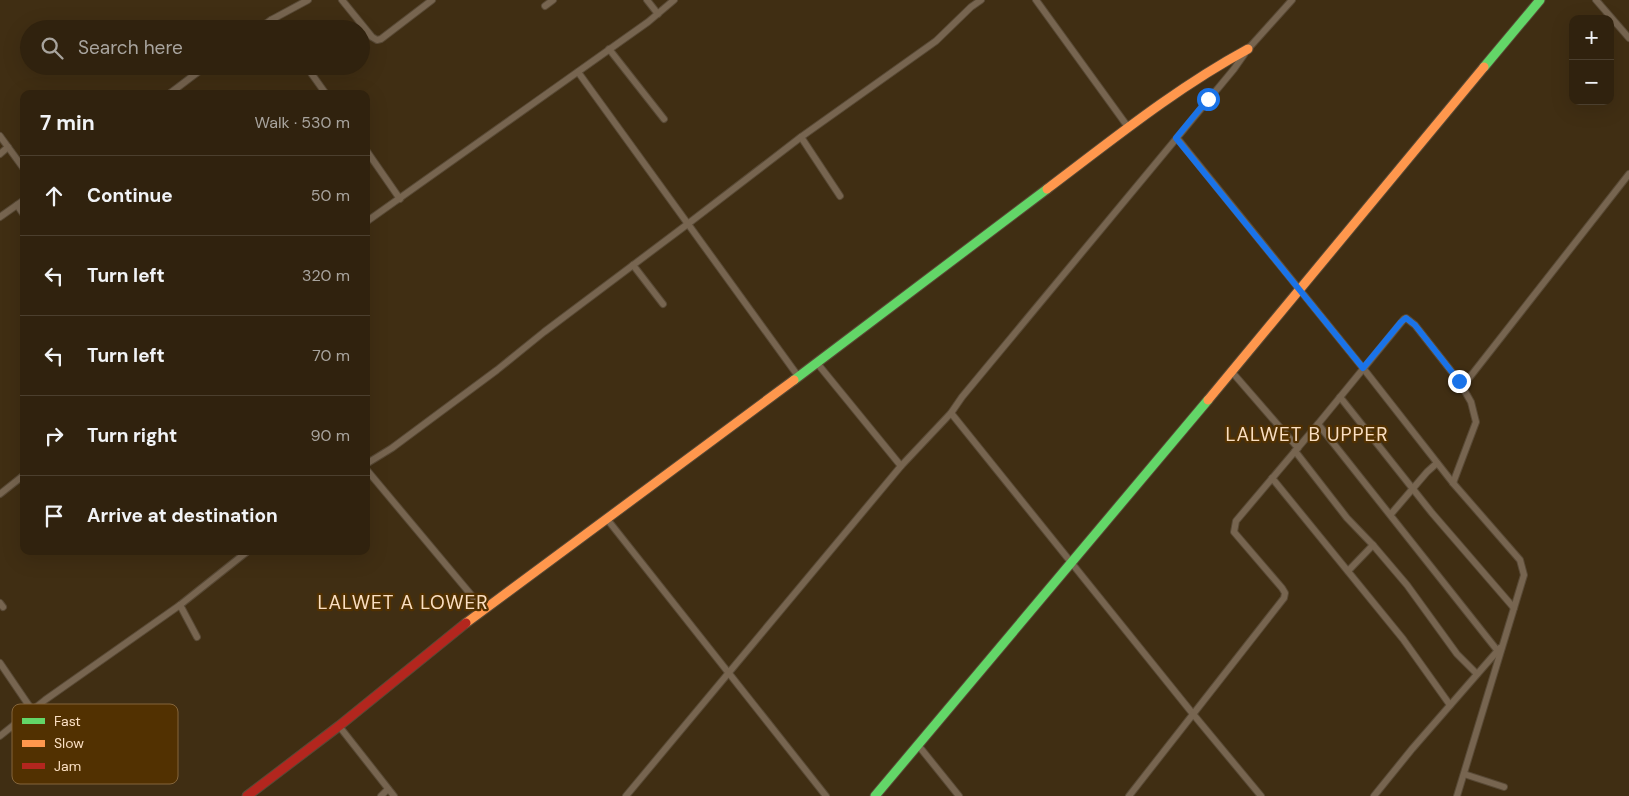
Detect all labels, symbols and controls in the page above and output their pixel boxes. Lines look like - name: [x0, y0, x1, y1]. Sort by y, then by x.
- map controls: [1569, 15, 1614, 105]
- button: +: [1569, 15, 1614, 60]
- search box: [20, 20, 370, 75]
- icon: search: [38, 34, 66, 62]
- text: Search here: [78, 35, 183, 60]
- button: −: [1569, 60, 1614, 105]
- route start: [1197, 88, 1220, 111]
- text: 7 min: [40, 109, 95, 137]
- text: Walk · 530 m: [255, 112, 350, 133]
- icon: ahead: [40, 182, 68, 210]
- text: Continue: [87, 183, 173, 208]
- text: 50 m: [311, 185, 350, 206]
- icon: left: [40, 262, 68, 290]
- text: Turn left: [87, 263, 165, 288]
- text: 320 m: [302, 265, 350, 286]
- icon: left: [40, 342, 68, 370]
- text: Turn left: [87, 343, 165, 368]
- text: 70 m: [312, 345, 350, 366]
- route end: [1448, 370, 1471, 393]
- icon: right: [40, 422, 68, 450]
- district label: LALWET B UPPER: [1225, 422, 1389, 447]
- text: Turn right: [87, 423, 177, 448]
- text: 90 m: [310, 425, 350, 446]
- icon: arrive: [40, 502, 68, 530]
- text: Arrive at destination: [87, 503, 278, 528]
- district label: LALWET A LOWER: [317, 590, 489, 615]
- legend: [12, 704, 178, 784]
- text: Fast: [54, 712, 81, 730]
- text: Slow: [54, 734, 84, 752]
- text: Jam: [54, 757, 81, 775]

